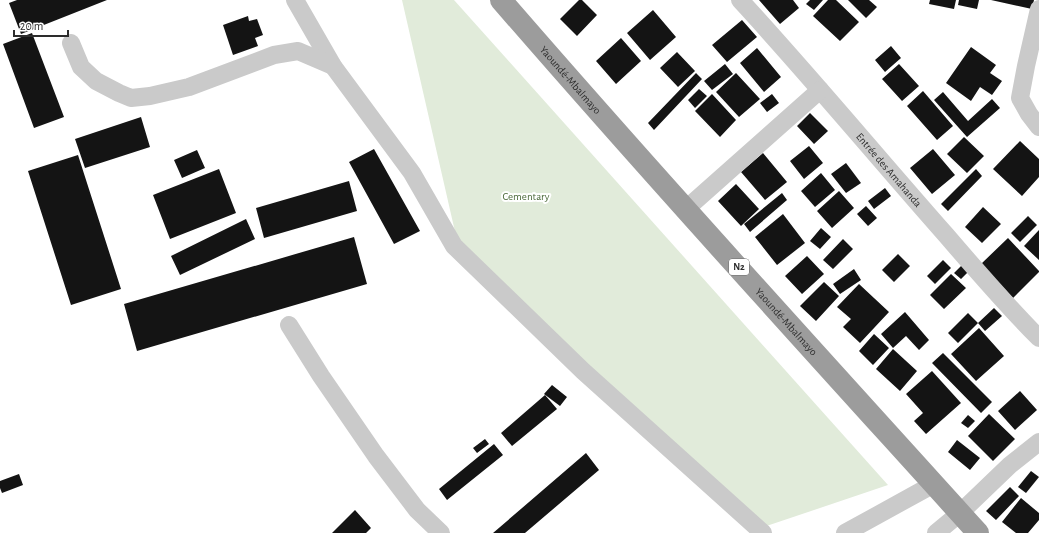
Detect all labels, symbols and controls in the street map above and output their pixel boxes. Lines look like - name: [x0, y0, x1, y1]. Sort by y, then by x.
- scale bar: [14, 12, 68, 38]
- text: 20 m: [20, 20, 43, 32]
- street label: Yaoundé-Mbalmayo: [538, 44, 603, 116]
- street label: Entrée des Amahanda: [854, 131, 924, 209]
- park label: Cementary: [503, 191, 550, 202]
- road number: N2: [729, 259, 749, 275]
- street label: Yaoundé-Mbalmayo: [753, 286, 820, 357]

